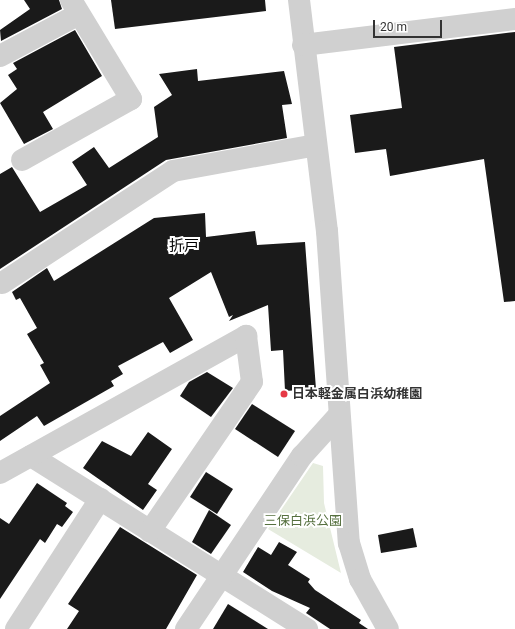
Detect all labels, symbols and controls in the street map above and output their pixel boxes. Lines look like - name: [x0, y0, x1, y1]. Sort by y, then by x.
- scale bar: [375, 12, 444, 38]
- text: 20 m: [380, 20, 407, 34]
- district label: 折戸: [169, 238, 199, 256]
- place label: 日本軽金属白浜幼稚園: [292, 386, 422, 402]
- marker: 日本軽金属白浜幼稚園: [279, 389, 289, 399]
- park label: 三保白浜公園: [264, 513, 342, 529]

